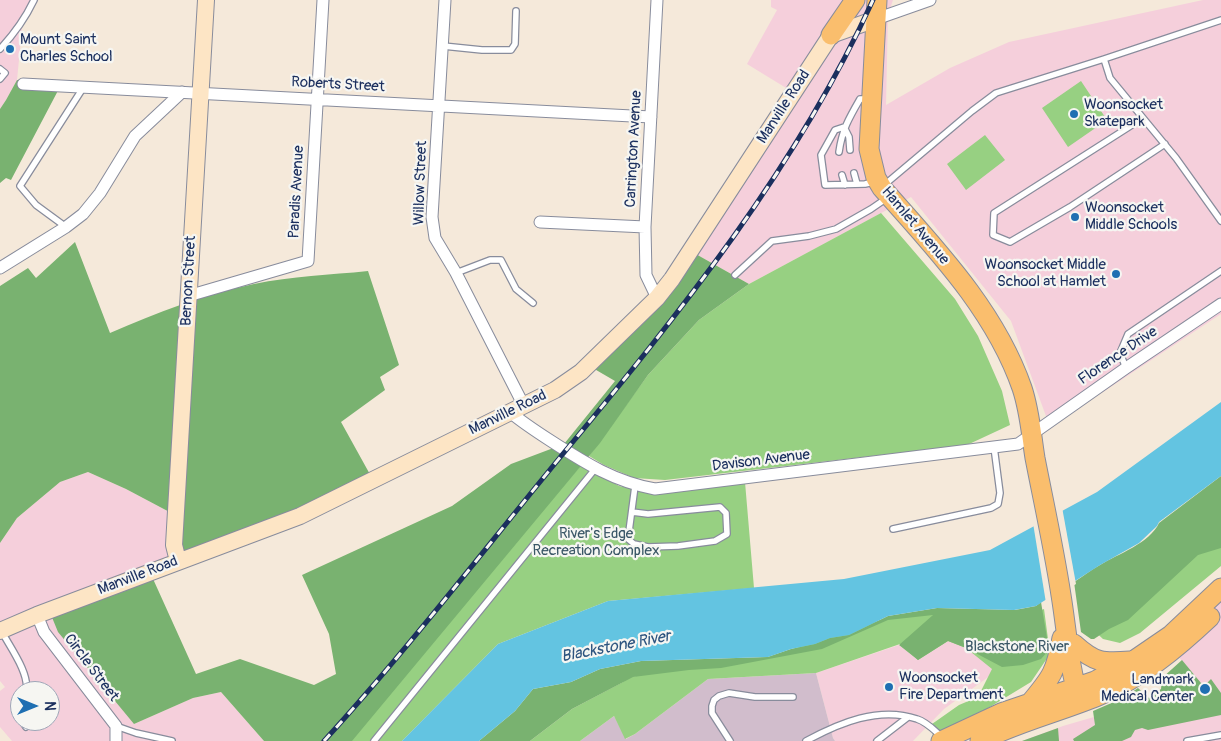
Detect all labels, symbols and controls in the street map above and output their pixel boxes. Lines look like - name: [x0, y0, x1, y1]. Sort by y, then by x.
- place label: Mount Saint Charles School: [20, 31, 113, 66]
- marker: Mount Saint Charles School: [4, 43, 16, 55]
- street label: Manville Road: [754, 67, 814, 147]
- street label: Roberts Street: [291, 74, 385, 96]
- street label: Carrington Avenue: [622, 90, 646, 208]
- place label: Woonsocket Skatepark: [1084, 96, 1163, 131]
- marker: Woonsocket Skatepark: [1068, 108, 1080, 120]
- street label: Willow Street: [411, 140, 431, 226]
- street label: Paradis Avenue: [286, 145, 308, 239]
- street label: Hamlet Avenue: [877, 183, 953, 269]
- place label: Woonsocket Middle Schools: [1085, 199, 1177, 234]
- marker: Woonsocket Middle Schools: [1069, 211, 1081, 223]
- street label: Bernon Street: [178, 235, 200, 327]
- place label: Woonsocket Middle School at Hamlet: [985, 256, 1106, 291]
- marker: Woonsocket Middle School at Hamlet: [1110, 268, 1122, 280]
- street label: Florence Drive: [1075, 323, 1161, 389]
- street label: Manville Road: [466, 386, 550, 440]
- street label: Davison Avenue: [711, 446, 811, 476]
- park label: River's Edge Recreation Complex: [533, 525, 659, 560]
- street label: Manville Road: [96, 553, 180, 599]
- water label: Blackstone River: [560, 627, 672, 667]
- street label: Circle Street: [60, 631, 122, 705]
- park label: Blackstone River: [965, 638, 1069, 656]
- place label: Woonsocket Fire Department: [899, 669, 1003, 704]
- place label: Landmark Medical Center: [1101, 671, 1194, 706]
- north arrow: [10, 681, 60, 731]
- marker: Woonsocket Fire Department: [883, 681, 895, 693]
- marker: Landmark Medical Center: [1198, 682, 1212, 696]
- text: N: [41, 701, 58, 711]

